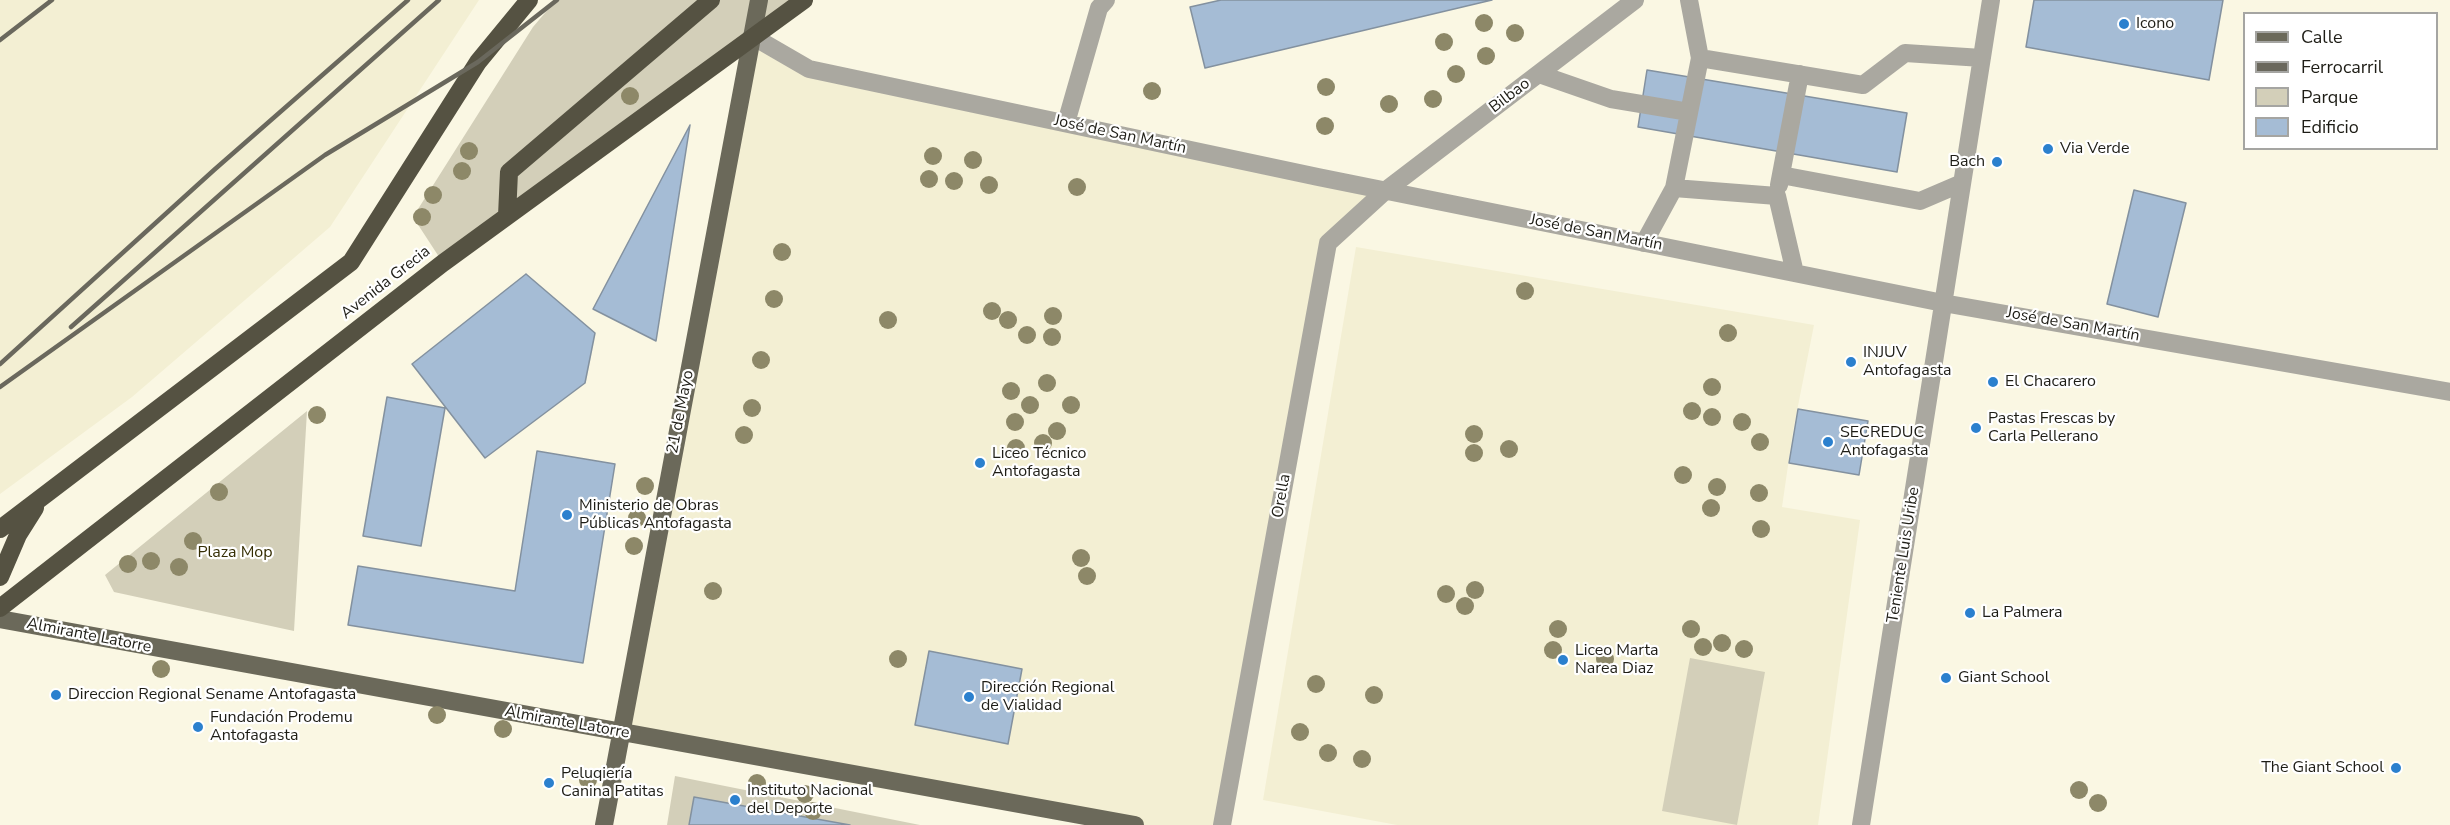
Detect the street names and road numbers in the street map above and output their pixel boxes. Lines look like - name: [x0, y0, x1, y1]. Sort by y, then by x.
- street label: Bilbao: [1486, 75, 1534, 117]
- street label: José de San Martín: [1052, 112, 1188, 158]
- street label: José de San Martín: [1528, 211, 1664, 255]
- street label: Avenida Grecia: [338, 242, 434, 324]
- street label: José de San Martín: [2005, 304, 2141, 346]
- street label: 21 de Mayo: [664, 369, 698, 455]
- street label: Orella: [1269, 472, 1295, 520]
- street label: Teniente Luis Uribe: [1884, 486, 1924, 624]
- street label: Almirante Latorre: [25, 614, 153, 658]
- street label: Almirante Latorre: [503, 703, 631, 743]

